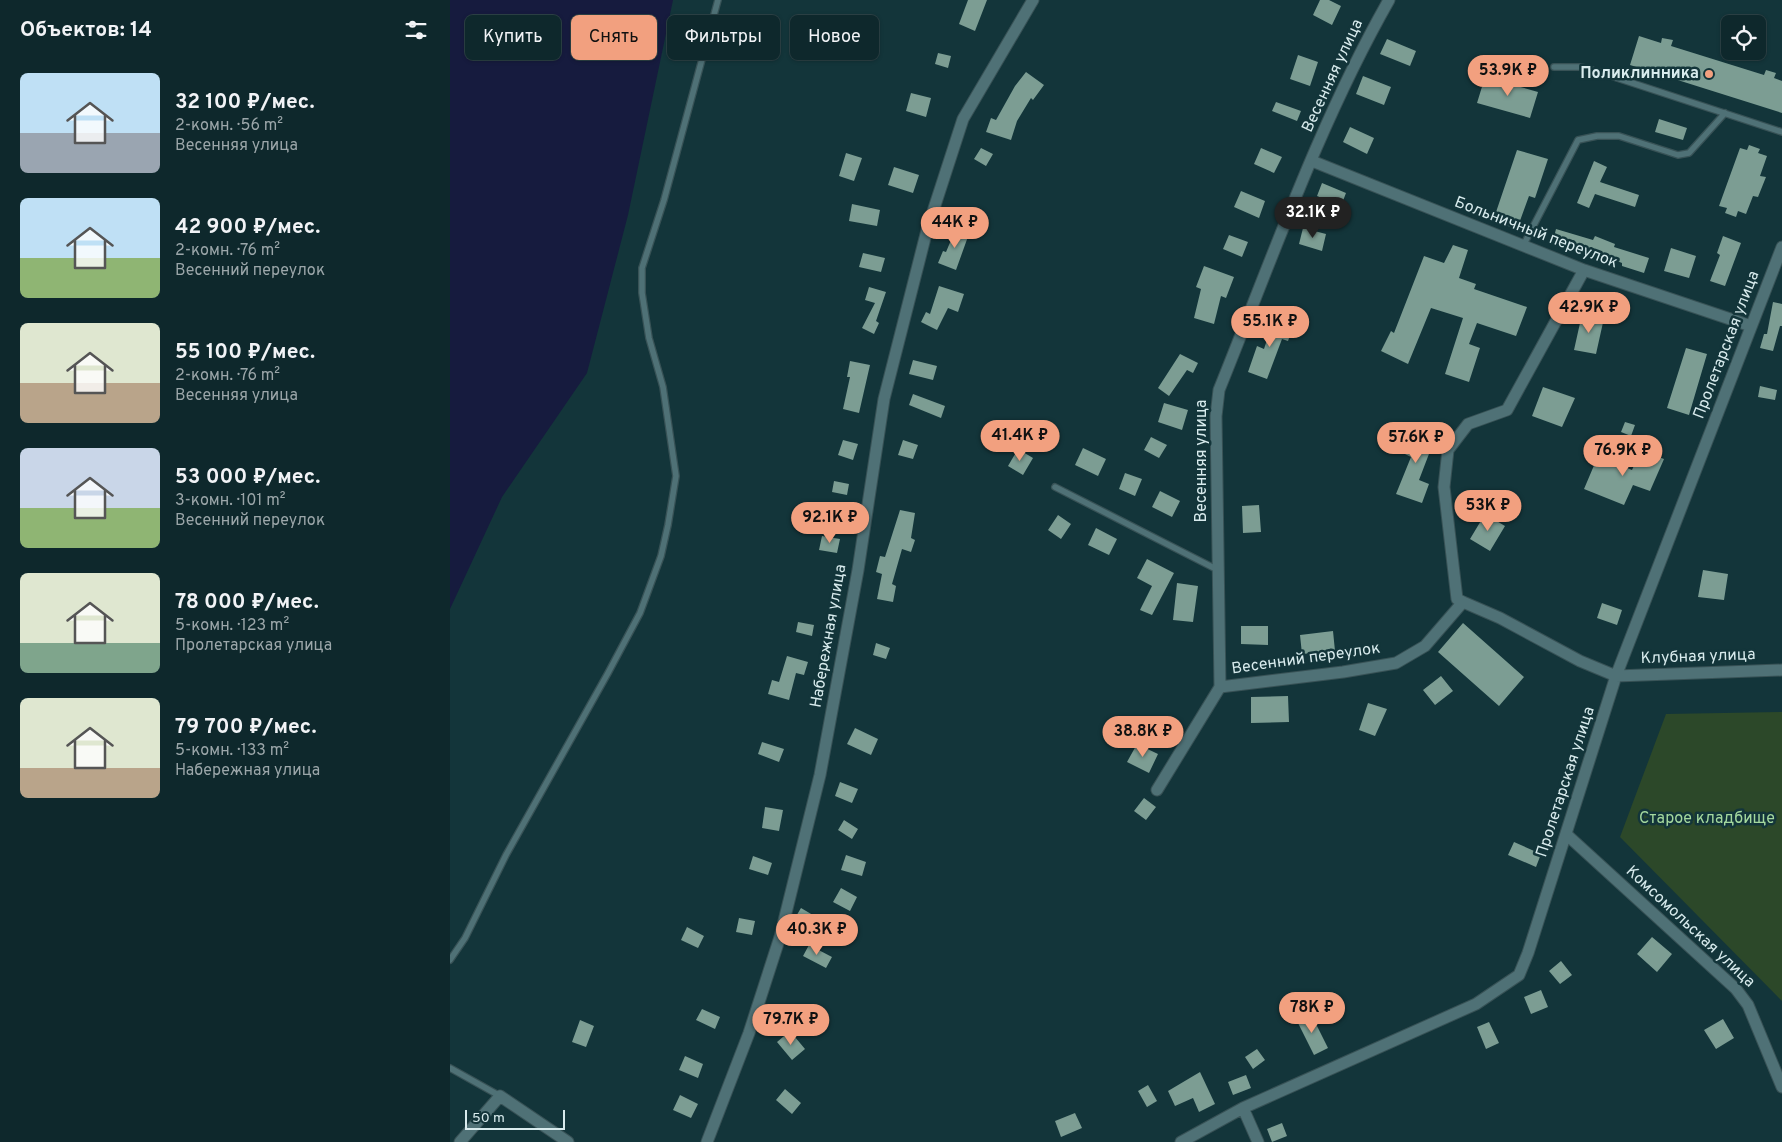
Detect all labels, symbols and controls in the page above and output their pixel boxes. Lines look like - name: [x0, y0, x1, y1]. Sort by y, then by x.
- chip: Купить: [465, 15, 561, 60]
- chip: Снять: [571, 15, 657, 60]
- chip: Фильтры: [667, 15, 780, 60]
- chip: Новое: [790, 15, 879, 60]
- map controls: [1721, 15, 1766, 60]
- button: locate: [1721, 15, 1766, 60]
- icon: filters: [402, 16, 430, 44]
- street label: Весенняя улица: [1298, 16, 1368, 136]
- text: Объектов: 14: [20, 17, 152, 44]
- pin: 53.9K ₽: [1462, 54, 1554, 97]
- text: 53.9K ₽: [1479, 61, 1537, 81]
- place label: Поликлинника: [1580, 64, 1699, 84]
- marker: Поликлинника: [1703, 68, 1715, 80]
- text: 32 100 ₽/мес.: [175, 89, 315, 116]
- icon: home: [60, 93, 120, 153]
- text: 2-комн. · 56 m²: [175, 116, 283, 136]
- text: Весенняя улица: [175, 136, 298, 156]
- street label: Больничный переулок: [1451, 193, 1621, 273]
- pin: 32.1K ₽: [1267, 196, 1359, 239]
- text: 32.1K ₽: [1285, 203, 1341, 223]
- pin: 44K ₽: [920, 206, 990, 249]
- text: 44K ₽: [932, 213, 978, 233]
- text: 42 900 ₽/мес.: [175, 214, 320, 241]
- icon: home: [60, 218, 120, 278]
- text: 2-комн. · 76 m²: [175, 241, 280, 261]
- text: Весенний переулок: [175, 261, 325, 281]
- street label: Пролетарская улица: [1690, 268, 1764, 422]
- pin: 42.9K ₽: [1543, 292, 1635, 334]
- text: 42.9K ₽: [1559, 298, 1619, 318]
- pin: 55.1K ₽: [1224, 306, 1316, 348]
- text: 55.1K ₽: [1242, 312, 1298, 332]
- text: 55 100 ₽/мес.: [175, 339, 315, 366]
- icon: home: [60, 343, 120, 403]
- text: 2-комн. · 76 m²: [175, 366, 280, 386]
- text: Весенняя улица: [175, 386, 298, 406]
- street label: Весенняя улица: [1192, 400, 1212, 522]
- pin: 41.4K ₽: [974, 420, 1066, 462]
- pin: 57.6K ₽: [1370, 422, 1462, 464]
- text: 41.4K ₽: [992, 426, 1048, 446]
- text: 57.6K ₽: [1388, 428, 1444, 448]
- pin: 76.9K ₽: [1577, 434, 1669, 477]
- text: 76.9K ₽: [1594, 441, 1652, 461]
- text: 53 000 ₽/мес.: [175, 464, 320, 491]
- icon: home: [60, 468, 120, 528]
- pin: 53K ₽: [1453, 490, 1523, 532]
- text: 3-комн. · 101 m²: [175, 491, 286, 511]
- text: 53K ₽: [1465, 496, 1511, 516]
- pin: 92.1K ₽: [784, 502, 876, 544]
- text: 92.1K ₽: [802, 508, 858, 528]
- text: Весенний переулок: [175, 511, 325, 531]
- street label: Набережная улица: [807, 563, 851, 709]
- text: 78 000 ₽/мес.: [175, 589, 319, 616]
- icon: home: [60, 593, 120, 653]
- text: 5-комн. · 123 m²: [175, 616, 289, 636]
- text: Пролетарская улица: [175, 636, 332, 656]
- street label: Весенний переулок: [1230, 639, 1382, 679]
- street label: Клубная улица: [1640, 645, 1756, 669]
- street label: Пролетарская улица: [1532, 704, 1600, 860]
- text: 79 700 ₽/мес.: [175, 714, 317, 741]
- pin: 38.8K ₽: [1097, 716, 1189, 758]
- icon: home: [60, 718, 120, 778]
- text: 38.8K ₽: [1113, 722, 1173, 742]
- text: 5-комн. · 133 m²: [175, 741, 289, 761]
- text: Набережная улица: [175, 761, 320, 781]
- park label: Старое кладбище: [1639, 809, 1775, 829]
- street label: Комсомольская улица: [1621, 862, 1759, 992]
- pin: 40.3K ₽: [771, 914, 863, 956]
- text: 40.3K ₽: [787, 920, 847, 940]
- pin: 78K ₽: [1277, 992, 1347, 1034]
- text: 78K ₽: [1290, 998, 1334, 1018]
- pin: 79.7K ₽: [745, 1004, 837, 1046]
- text: 79.7K ₽: [763, 1010, 819, 1030]
- scale bar: [465, 1107, 565, 1130]
- text: 50 m: [472, 1110, 505, 1127]

